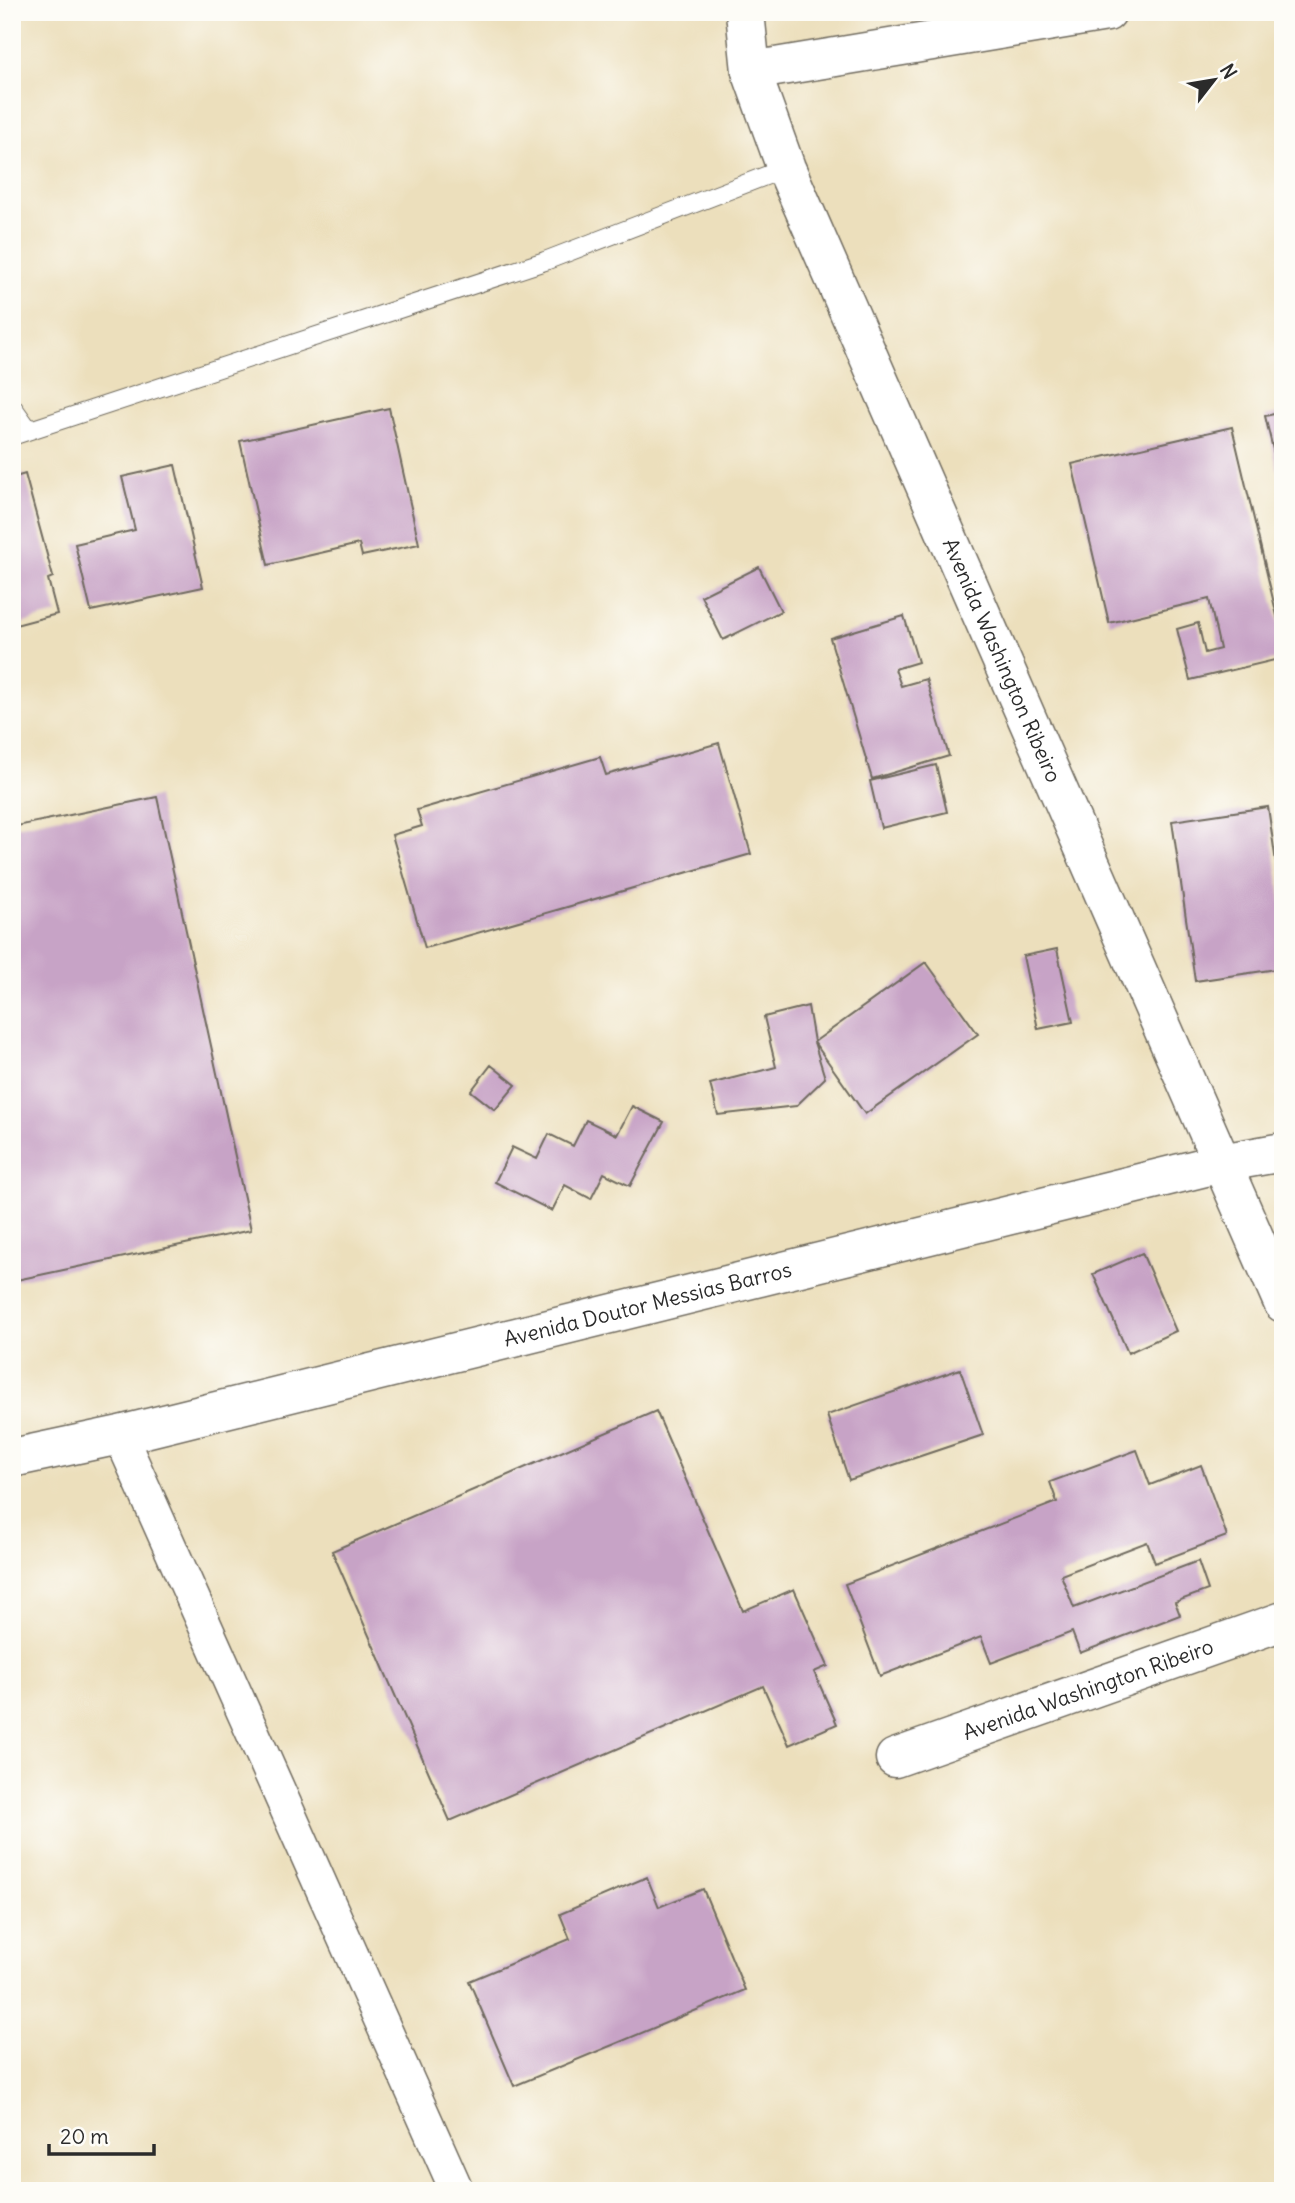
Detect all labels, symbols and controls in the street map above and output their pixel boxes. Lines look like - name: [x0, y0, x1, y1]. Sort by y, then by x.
- north arrow: [1180, 46, 1250, 116]
- text: N: [1215, 59, 1242, 83]
- street label: Avenida Washington Ribeiro: [937, 534, 1067, 786]
- street label: Avenida Doutor Messias Barros: [501, 1256, 794, 1353]
- street label: Avenida Washington Ribeiro: [959, 1633, 1217, 1746]
- scale bar: [49, 2112, 154, 2156]
- text: 20 m: [60, 2123, 109, 2150]

